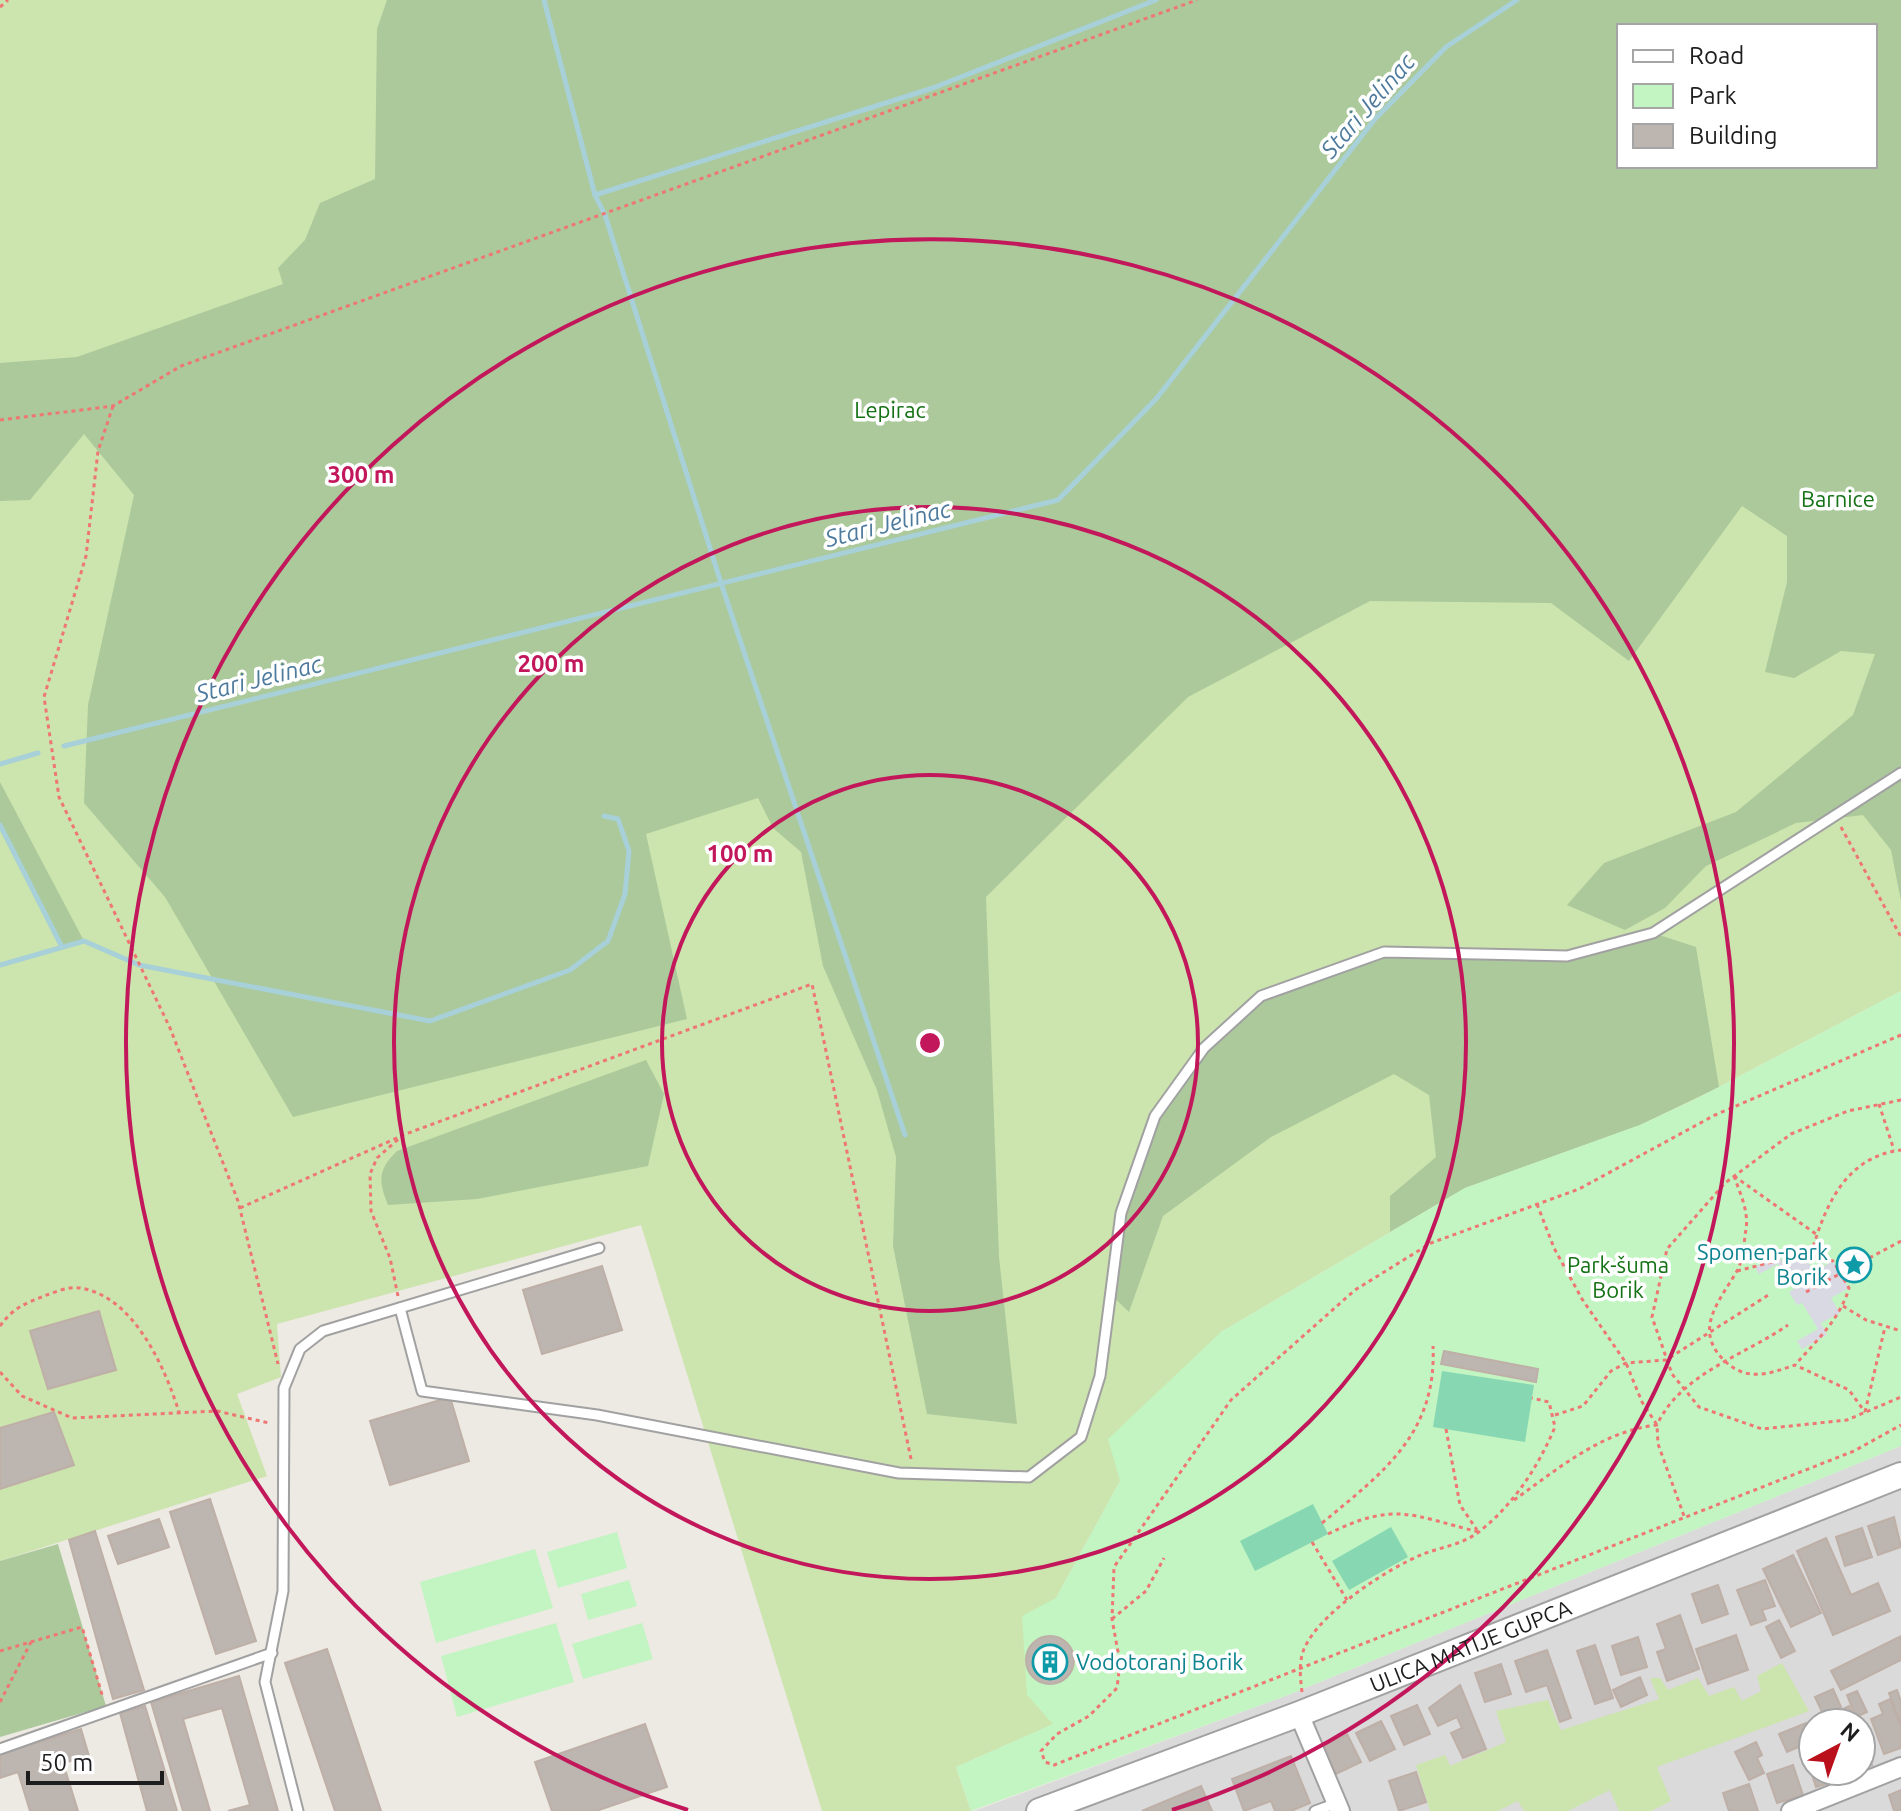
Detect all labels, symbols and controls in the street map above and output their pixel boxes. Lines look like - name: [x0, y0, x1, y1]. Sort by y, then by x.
- legend: [1617, 24, 1877, 168]
- text: Road: [1689, 42, 1744, 69]
- water label: Stari Jelinac: [1314, 48, 1421, 164]
- text: Park: [1689, 82, 1737, 109]
- text: Building: [1689, 122, 1777, 149]
- park label: Lepirac: [854, 397, 926, 422]
- text: 300 m: [328, 461, 394, 488]
- park label: Barnice: [1801, 486, 1875, 511]
- water label: Stari Jelinac: [821, 495, 954, 552]
- water label: Stari Jelinac: [192, 650, 325, 707]
- text: 200 m: [518, 650, 584, 677]
- text: 100 m: [707, 840, 773, 867]
- centre of rings: [916, 1029, 944, 1057]
- place label: Spomen-park Borik: [1697, 1239, 1828, 1289]
- place icon: Spomen-park Borik: [1835, 1246, 1873, 1284]
- park label: Park-šuma Borik: [1567, 1252, 1669, 1302]
- street label: ULICA MATIJE GUPCA: [1366, 1594, 1575, 1697]
- building icon: Vodotoranj Borik: [1031, 1643, 1069, 1681]
- place label: Vodotoranj Borik: [1076, 1649, 1243, 1674]
- north arrow: [1797, 1707, 1877, 1787]
- text: N: [1836, 1717, 1865, 1746]
- scale bar: [28, 1735, 162, 1785]
- text: 50 m: [40, 1749, 93, 1776]

